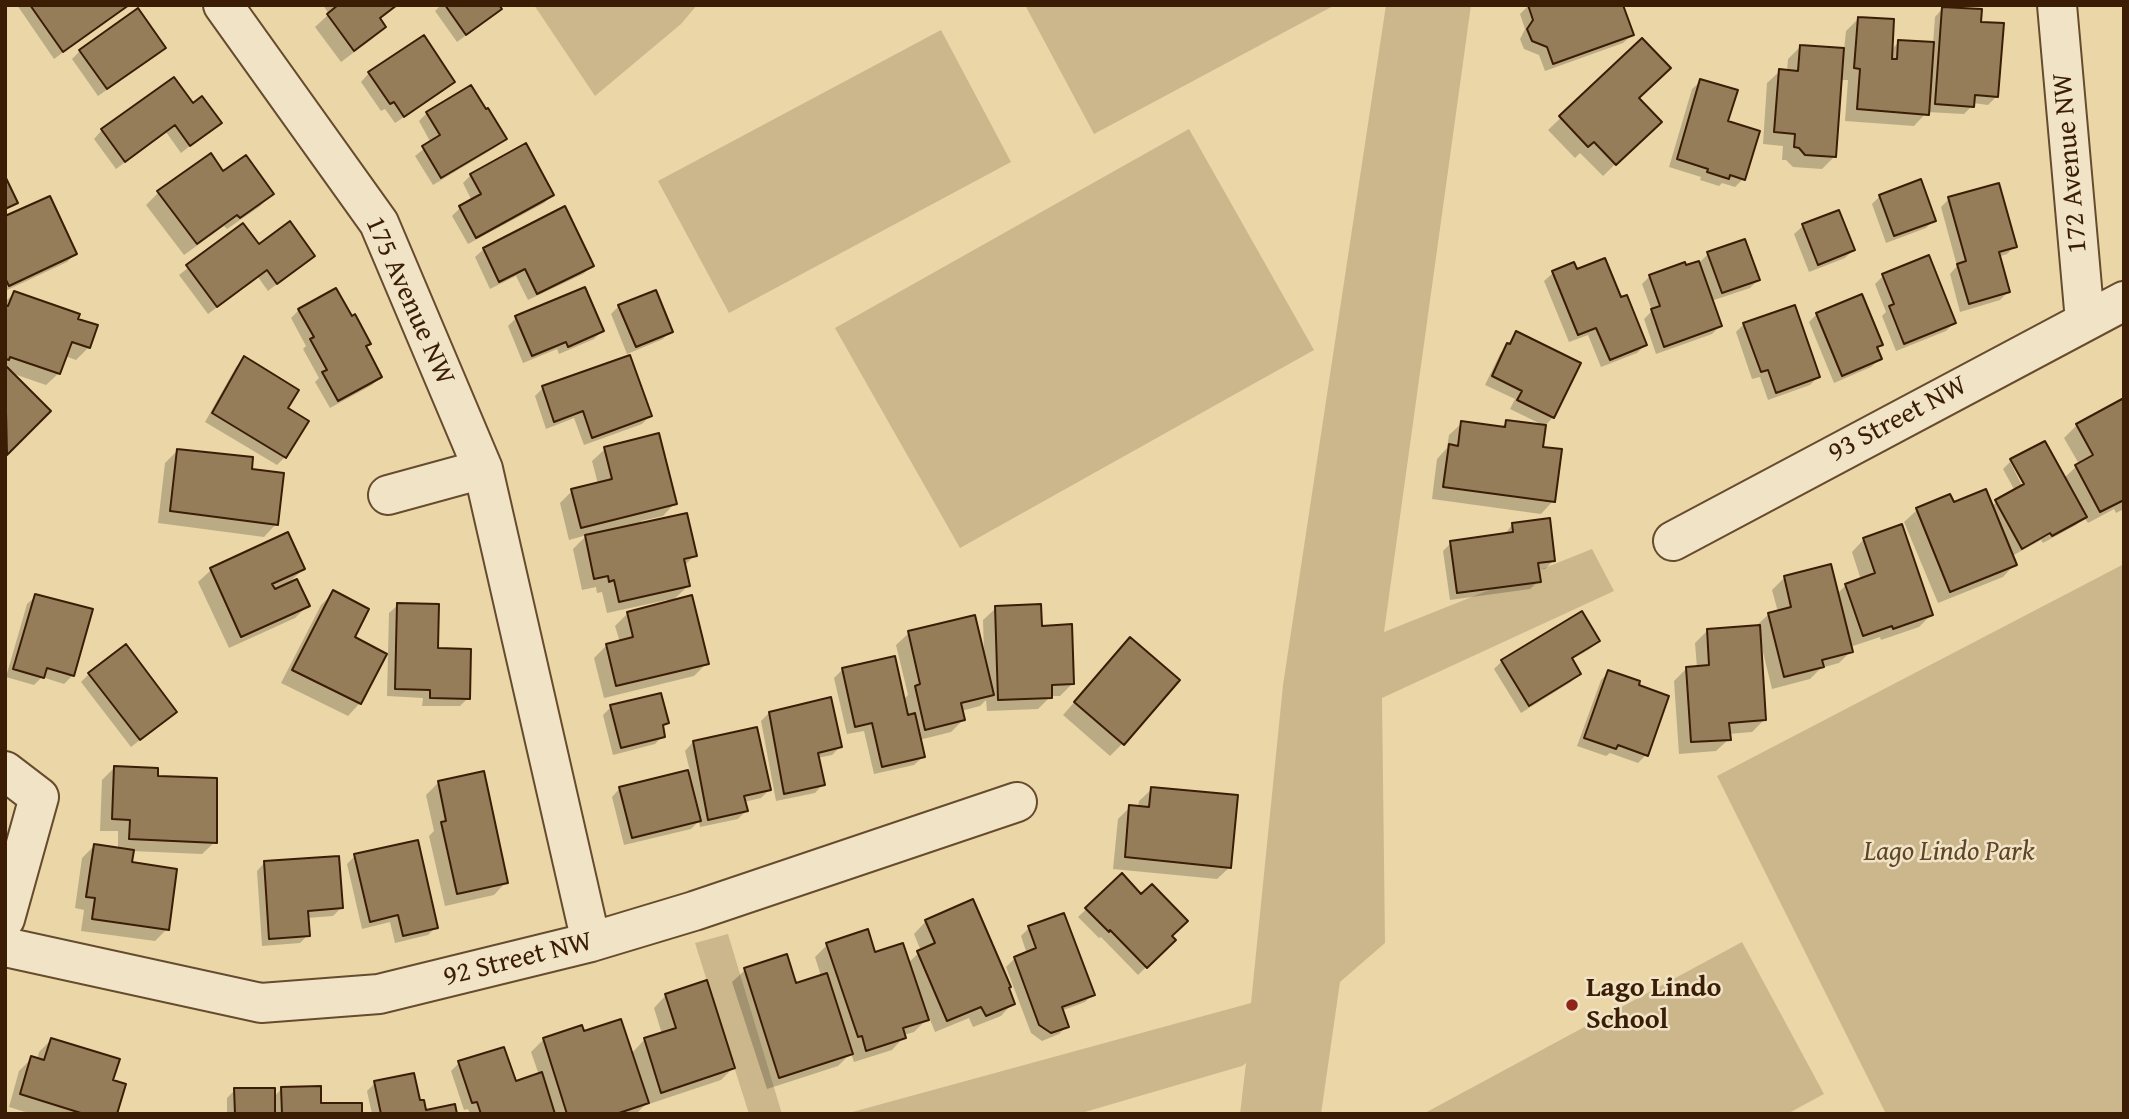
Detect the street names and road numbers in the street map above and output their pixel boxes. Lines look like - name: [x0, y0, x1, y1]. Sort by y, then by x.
- street label: 172 Avenue NW: [2046, 71, 2096, 255]
- street label: 175 Avenue NW: [357, 212, 461, 390]
- street label: 93 Street NW: [1823, 369, 1973, 471]
- street label: 92 Street NW: [440, 925, 596, 995]

